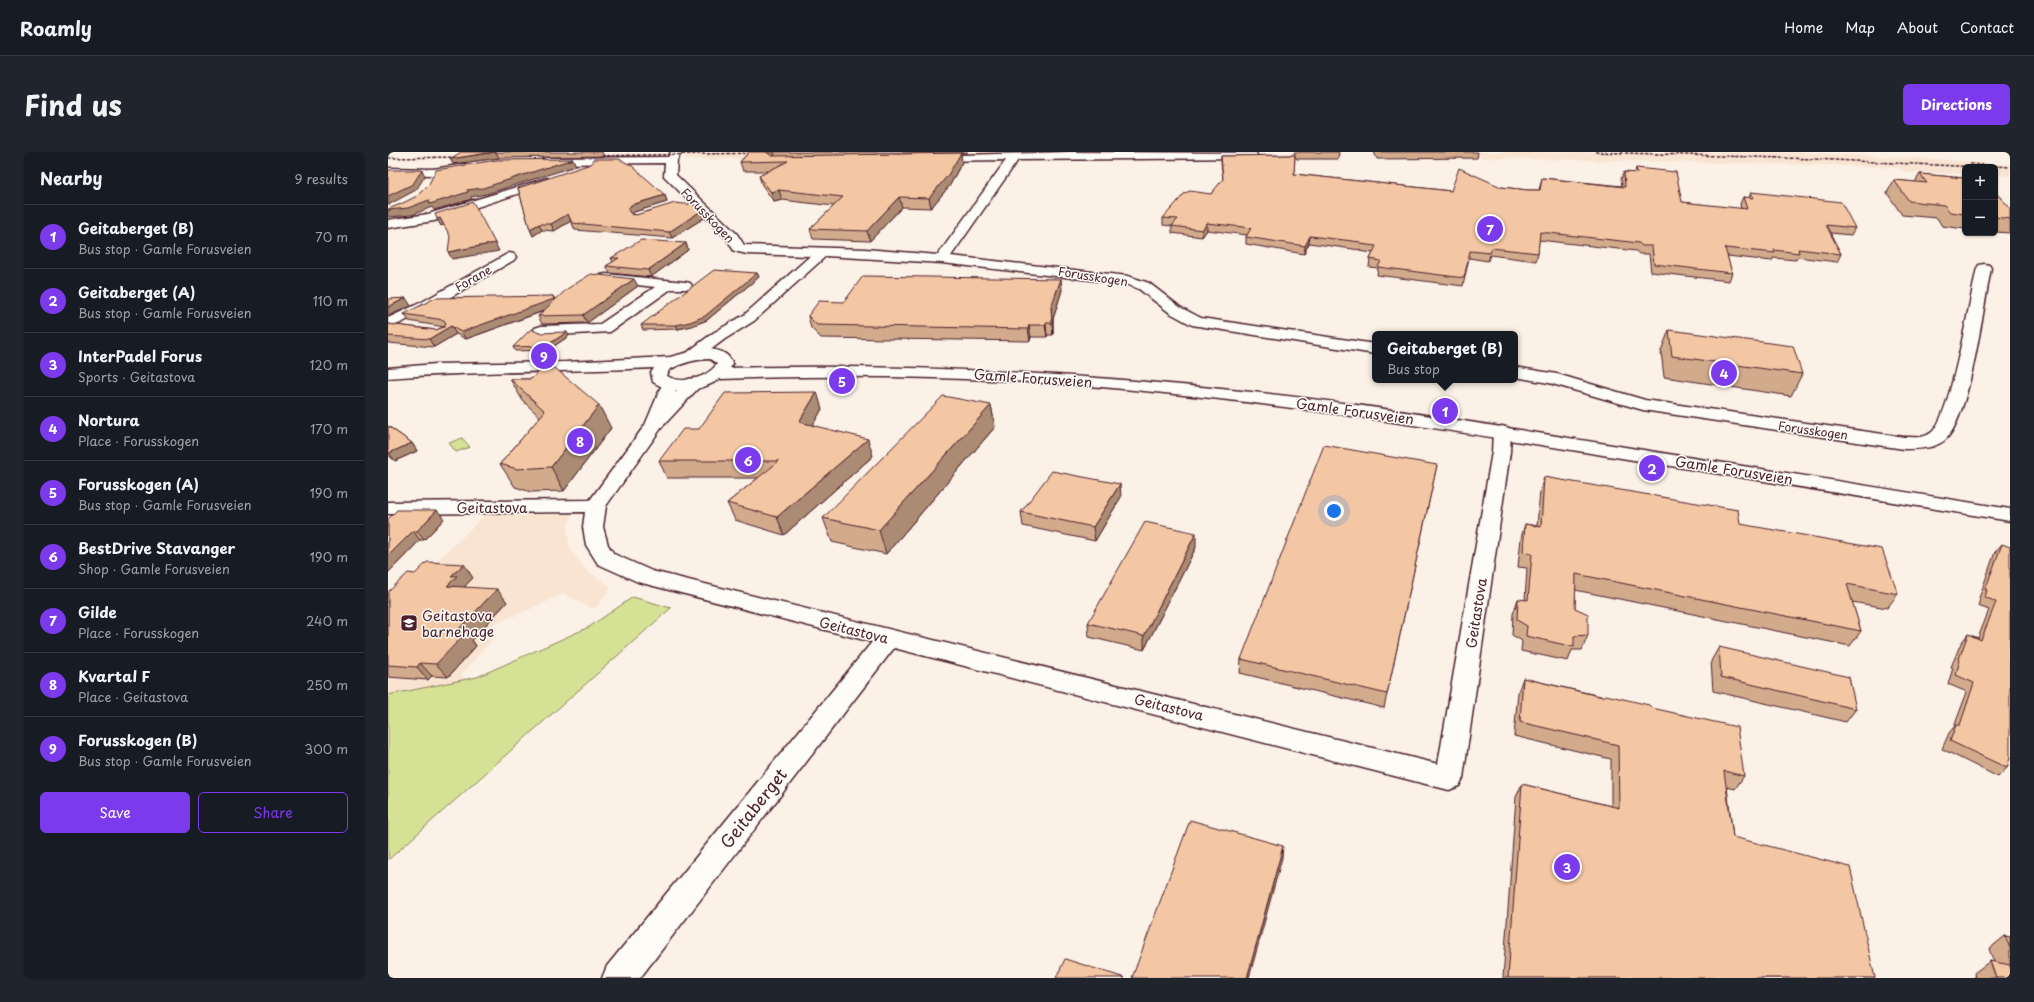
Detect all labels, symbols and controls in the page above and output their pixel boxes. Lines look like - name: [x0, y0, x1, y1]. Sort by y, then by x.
- text: Roamly: [20, 14, 92, 42]
- text: Home: [1784, 17, 1823, 38]
- text: Map: [1845, 17, 1875, 38]
- text: About: [1897, 17, 1938, 38]
- text: Contact: [1960, 17, 2014, 38]
- text: Find us: [24, 83, 122, 126]
- button: Directions: [1903, 84, 2010, 125]
- map controls: [1962, 164, 1998, 236]
- button: +: [1962, 164, 1998, 200]
- text: Nearby: [40, 165, 102, 191]
- text: 9 results: [294, 169, 348, 188]
- street label: Forusskogen: [677, 183, 739, 247]
- button: −: [1962, 200, 1998, 236]
- pin: 7: [1477, 214, 1503, 244]
- text: Geitaberget (B): [78, 216, 194, 239]
- text: 1: [50, 227, 56, 246]
- text: 70 m: [315, 227, 348, 246]
- text: Bus stop · Gamle Forusveien: [78, 239, 252, 258]
- street label: Forane: [451, 260, 495, 296]
- street label: Forusskogen: [1057, 262, 1129, 290]
- text: Geitaberget (A): [78, 280, 196, 303]
- text: 2: [48, 291, 58, 310]
- text: 110 m: [313, 291, 348, 310]
- text: Bus stop · Gamle Forusveien: [78, 303, 252, 322]
- popup: [1372, 331, 1518, 383]
- text: Geitaberget (B): [1387, 336, 1503, 359]
- pin: 9: [531, 341, 557, 371]
- text: InterPadel Forus: [78, 344, 202, 367]
- text: 3: [49, 355, 57, 374]
- text: 120 m: [309, 355, 348, 374]
- pin: 4: [1711, 358, 1737, 388]
- text: Bus stop: [1387, 359, 1440, 378]
- street label: Gamle Forusveien: [973, 363, 1093, 393]
- pin: 5: [829, 366, 855, 396]
- text: Sports · Geitastova: [78, 367, 195, 386]
- street label: Gamle Forusveien: [1295, 392, 1415, 430]
- pin: 1: [1432, 396, 1458, 426]
- text: Nortura: [78, 408, 140, 431]
- street label: Forusskogen: [1777, 416, 1849, 444]
- text: 4: [49, 419, 57, 438]
- text: 170 m: [310, 419, 348, 438]
- pin: 8: [567, 426, 593, 456]
- text: Place · Forusskogen: [78, 431, 199, 450]
- pin: 6: [735, 445, 761, 475]
- street label: Gamle Forusveien: [1674, 450, 1794, 490]
- pin: 2: [1639, 453, 1665, 483]
- text: Forusskogen (A): [78, 472, 199, 495]
- text: 5: [49, 483, 57, 502]
- text: 190 m: [309, 483, 348, 502]
- text: Bus stop · Gamle Forusveien: [78, 495, 252, 514]
- street label: Geitastova: [457, 497, 528, 518]
- your location: [1324, 501, 1344, 521]
- text: BestDrive Stavanger: [78, 536, 235, 559]
- text: 6: [48, 547, 58, 566]
- text: 190 m: [309, 547, 348, 566]
- text: Shop · Gamle Forusveien: [78, 559, 230, 578]
- street label: Geitastova: [1460, 576, 1492, 650]
- text: Gilde: [78, 600, 117, 623]
- place label: Geitastova barnehage: [422, 605, 494, 642]
- text: 7: [49, 611, 57, 630]
- text: 240 m: [306, 611, 348, 630]
- street label: Geitastova: [817, 611, 891, 649]
- school or university icon: Geitastova barnehage: [399, 613, 419, 633]
- text: Place · Forusskogen: [78, 623, 199, 642]
- text: Kvartal F: [78, 664, 150, 687]
- text: 8: [49, 675, 57, 694]
- text: 250 m: [306, 675, 348, 694]
- text: Place · Geitastova: [78, 687, 188, 706]
- street label: Geitastova: [1132, 688, 1206, 726]
- text: Forusskogen (B): [78, 728, 197, 751]
- text: 9: [49, 739, 57, 758]
- text: 300 m: [304, 739, 348, 758]
- text: Bus stop · Gamle Forusveien: [78, 751, 252, 770]
- street label: Geitaberget: [713, 762, 793, 854]
- button: Save: [40, 792, 190, 833]
- button: Share: [198, 792, 348, 833]
- pin: 3: [1554, 852, 1580, 882]

